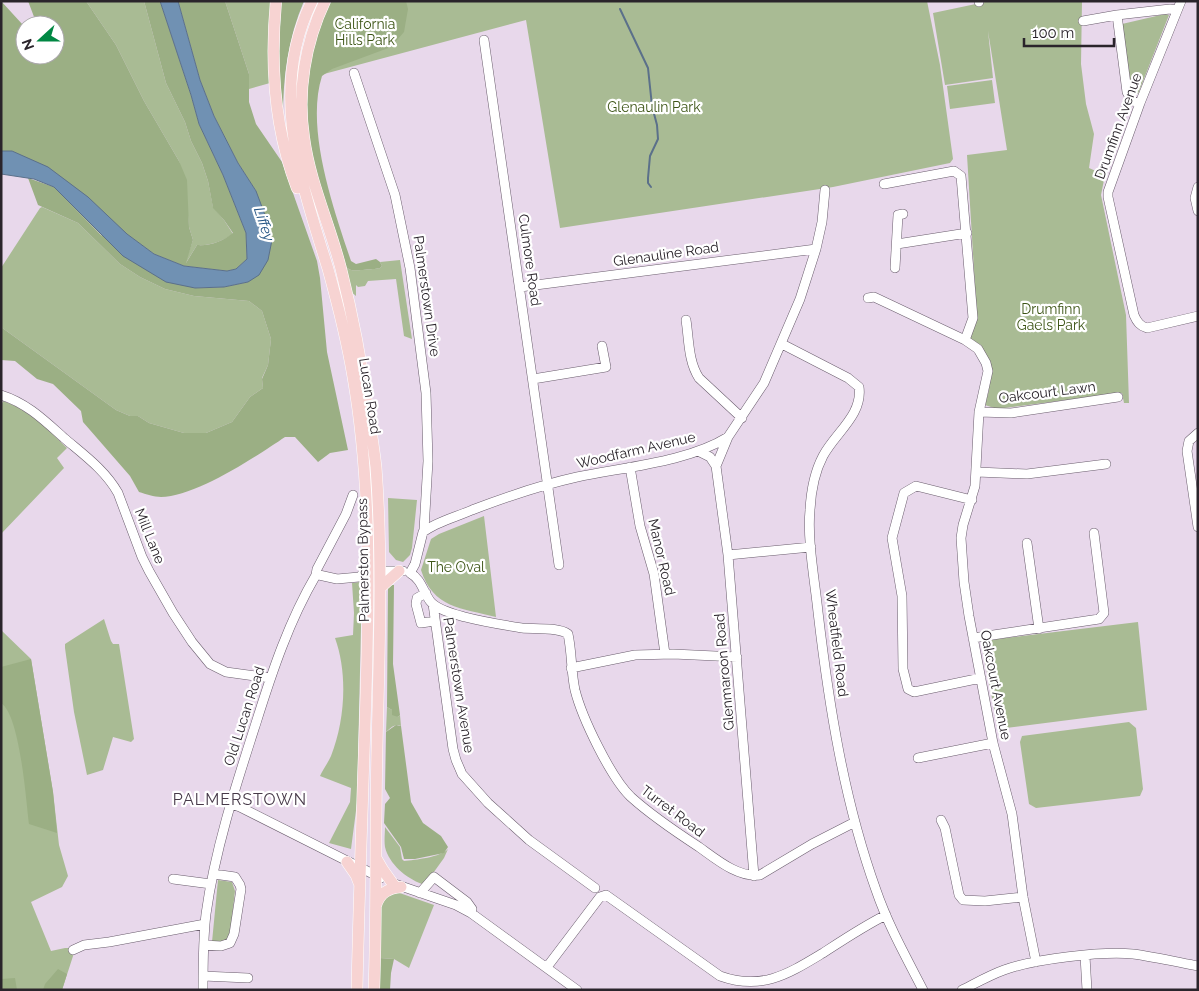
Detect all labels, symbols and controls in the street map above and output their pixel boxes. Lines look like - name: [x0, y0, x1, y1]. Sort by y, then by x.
- north arrow: [15, 15, 65, 65]
- scale bar: [1024, 15, 1114, 47]
- park label: California Hills Park: [335, 16, 396, 48]
- text: 100 m: [1032, 24, 1074, 42]
- text: N: [18, 37, 37, 53]
- street label: Drumfinn Avenue: [1091, 71, 1145, 181]
- park label: Glenaulin Park: [607, 99, 701, 115]
- water label: Liffey: [250, 205, 278, 244]
- street label: Culmore Road: [516, 213, 544, 307]
- street label: Palmerstown Drive: [411, 234, 443, 358]
- street label: Glenauline Road: [612, 239, 720, 269]
- park label: Drumfinn Gaels Park: [1017, 301, 1086, 333]
- street label: Lucan Road: [356, 357, 384, 435]
- street label: Oakcourt Lawn: [998, 378, 1096, 406]
- street label: Woodfarm Avenue: [575, 429, 697, 471]
- street label: Palmerston Bypass: [354, 498, 372, 622]
- street label: Mill Lane: [132, 506, 168, 566]
- street label: Manor Road: [645, 517, 679, 597]
- park label: The Oval: [427, 559, 485, 575]
- street label: Wheatfield Road: [822, 588, 852, 698]
- street label: Glenmaroon Road: [711, 613, 737, 731]
- street label: Palmerstown Avenue: [440, 616, 478, 754]
- street label: Oakcourt Avenue: [978, 629, 1014, 741]
- street label: Old Lucan Road: [220, 664, 268, 768]
- street label: Turret Road: [638, 782, 708, 840]
- district label: PALMERSTOWN: [173, 790, 307, 809]

